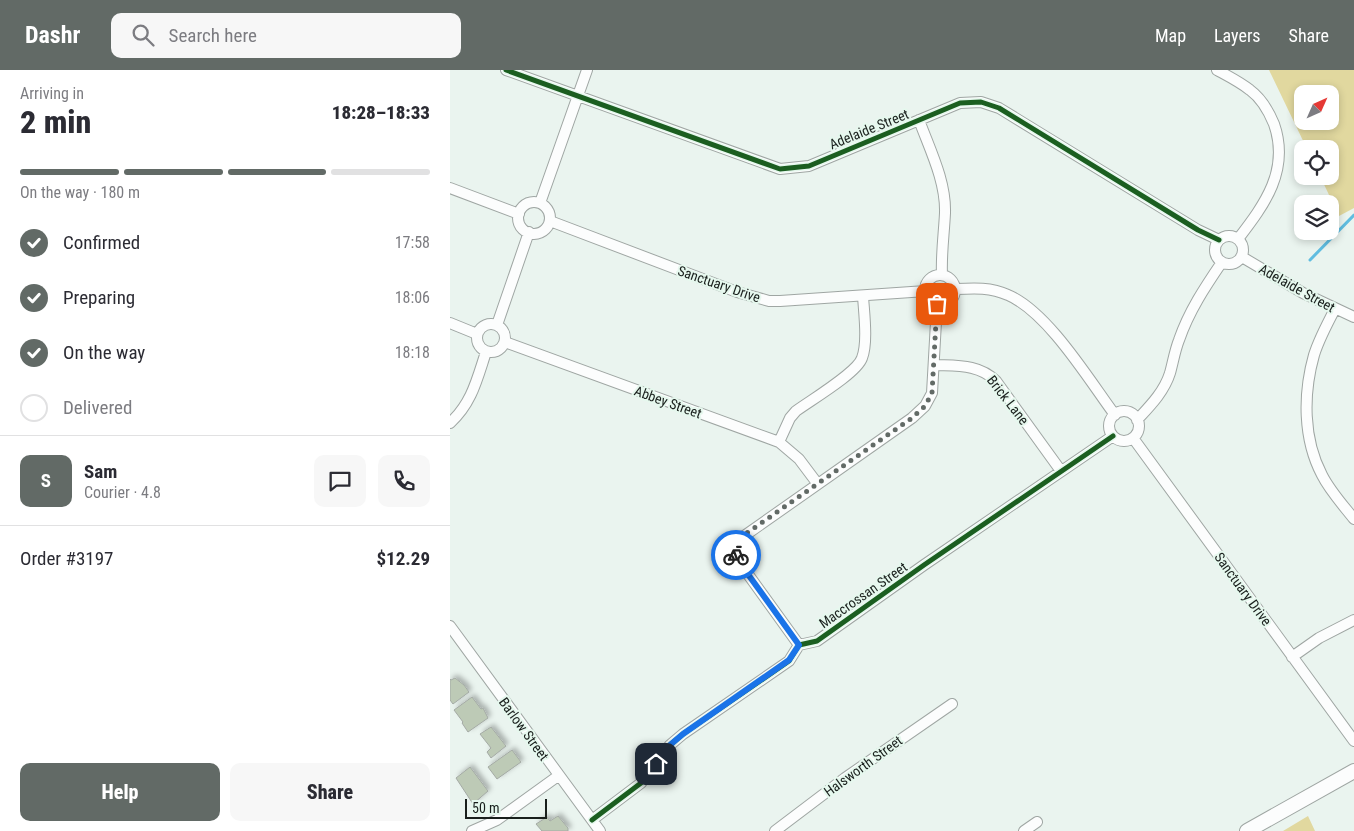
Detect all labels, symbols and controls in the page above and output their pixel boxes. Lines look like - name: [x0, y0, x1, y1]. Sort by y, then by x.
- search box: [111, 13, 461, 58]
- text: Dashr: [25, 21, 81, 49]
- icon: search: [129, 21, 157, 49]
- text: Search here: [169, 24, 257, 47]
- text: Map: [1155, 25, 1186, 46]
- text: Layers: [1214, 25, 1261, 46]
- text: Share: [1289, 25, 1329, 46]
- text: Arriving in: [20, 84, 84, 103]
- north arrow: [1294, 85, 1339, 130]
- map controls: [1294, 85, 1339, 240]
- text: 18:28–18:33: [332, 101, 430, 124]
- text: 2 min: [20, 103, 91, 141]
- street label: Adelaide Street: [827, 106, 911, 152]
- button: locate: [1294, 140, 1339, 185]
- text: On the way · 180 m: [20, 183, 140, 202]
- button: layers: [1294, 195, 1339, 240]
- icon: check: [20, 229, 48, 257]
- text: Confirmed: [63, 231, 140, 254]
- text: 17:58: [395, 233, 430, 252]
- street label: Adelaide Street: [1256, 261, 1338, 315]
- street label: Sanctuary Drive: [676, 262, 763, 306]
- pin: [916, 283, 958, 325]
- icon: check: [20, 284, 48, 312]
- text: Preparing: [63, 286, 135, 309]
- text: 18:06: [395, 288, 430, 307]
- icon: bag: [923, 290, 951, 318]
- icon: check: [20, 339, 48, 367]
- text: On the way: [63, 341, 145, 364]
- text: 18:18: [395, 343, 430, 362]
- street label: Brick Lane: [984, 372, 1032, 428]
- street label: Abbey Street: [632, 382, 704, 422]
- text: Delivered: [63, 396, 132, 419]
- button: chat: [314, 455, 366, 507]
- button: phone: [378, 455, 430, 507]
- text: Sam: [84, 460, 117, 483]
- text: S: [41, 469, 51, 492]
- text: Courier · 4.8: [84, 483, 161, 502]
- courier: [711, 530, 761, 580]
- icon: bike: [722, 541, 750, 569]
- text: Order #3197: [20, 547, 113, 570]
- text: $12.29: [376, 547, 430, 570]
- street label: Sanctuary Drive: [1211, 549, 1275, 629]
- street label: Maccrossan Street: [816, 559, 910, 631]
- street label: Barlow Street: [496, 694, 552, 764]
- street label: Halsworth Street: [821, 732, 905, 800]
- pin: [635, 743, 677, 785]
- icon: home: [642, 750, 670, 778]
- button: Help: [20, 763, 220, 821]
- button: Share: [230, 763, 430, 821]
- scale bar: [465, 796, 548, 819]
- text: 50 m: [472, 800, 500, 816]

